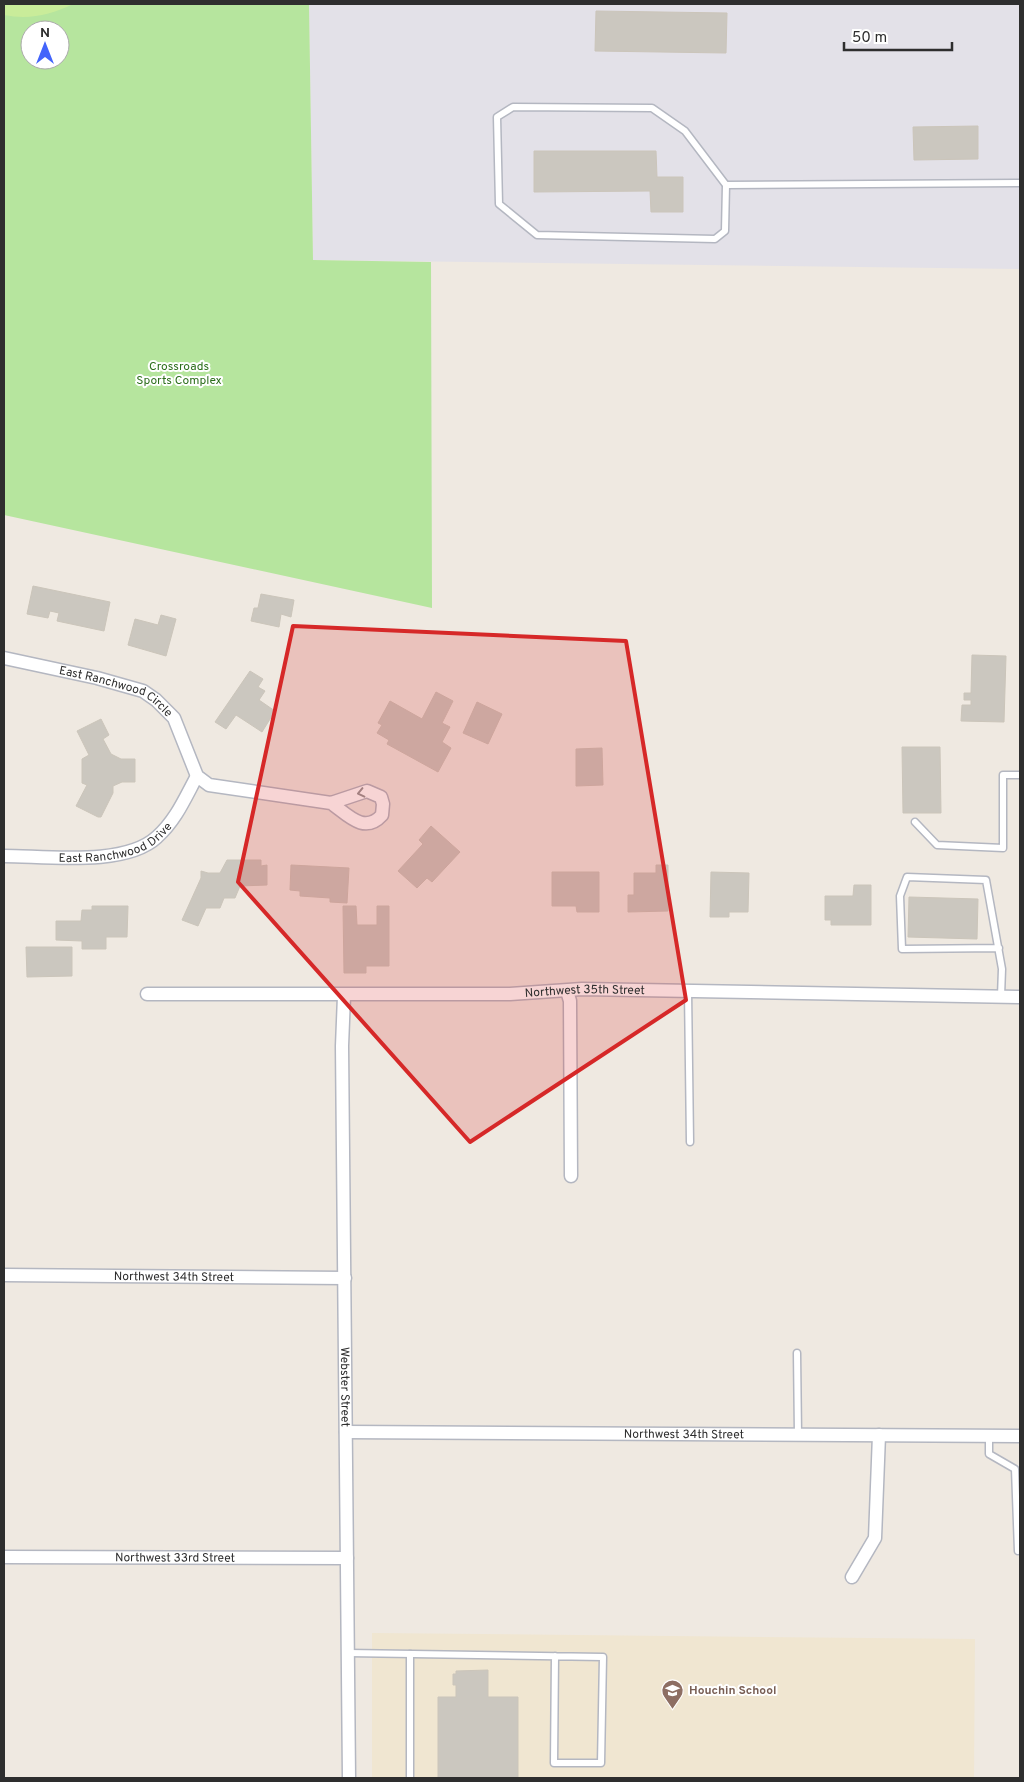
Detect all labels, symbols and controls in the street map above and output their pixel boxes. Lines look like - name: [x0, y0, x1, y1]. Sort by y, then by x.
- north arrow: [20, 20, 70, 70]
- scale bar: [844, 20, 952, 52]
- text: N: [40, 25, 50, 42]
- text: 50 m: [852, 29, 887, 48]
- park label: Crossroads Sports Complex: [136, 359, 222, 389]
- street label: East Ranchwood Circle: [57, 663, 176, 721]
- one-way arrow: [356, 788, 365, 798]
- street label: East Ranchwood Drive: [59, 819, 176, 867]
- street label: Northwest 35th Street: [524, 982, 645, 1002]
- street label: Northwest 34th Street: [114, 1269, 234, 1286]
- street label: Webster Street: [336, 1347, 353, 1427]
- street label: Northwest 34th Street: [624, 1427, 744, 1443]
- street label: Northwest 33rd Street: [115, 1550, 235, 1567]
- school or university icon: Houchin School: [661, 1678, 685, 1709]
- place label: Houchin School: [689, 1683, 777, 1699]

